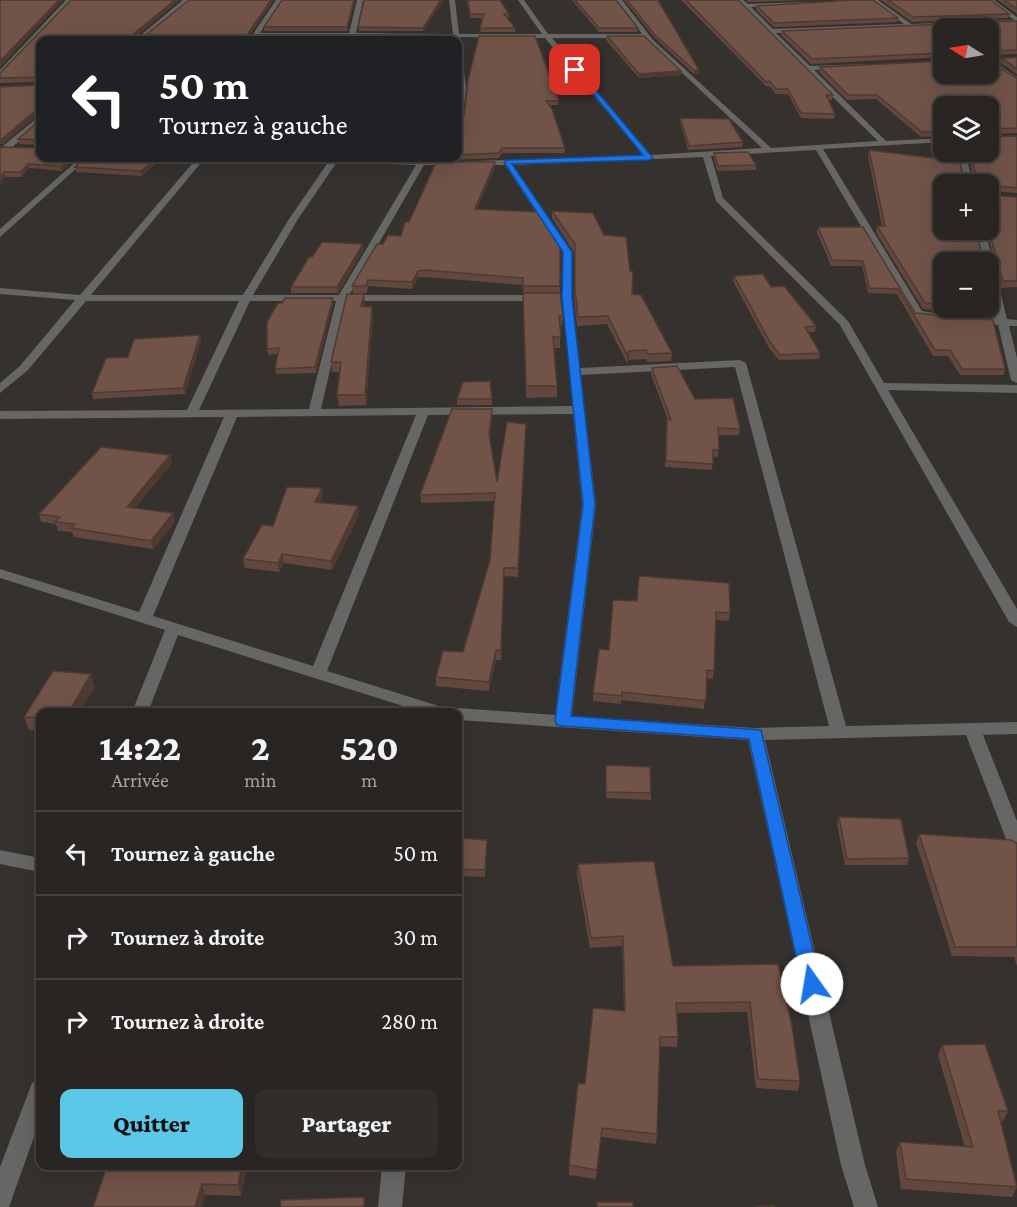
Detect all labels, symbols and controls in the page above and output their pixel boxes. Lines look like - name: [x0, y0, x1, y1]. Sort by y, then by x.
- north arrow: [933, 18, 999, 84]
- map controls: [933, 18, 999, 318]
- pin: [549, 44, 600, 95]
- icon: arrive: [558, 53, 591, 86]
- icon: left: [60, 60, 138, 138]
- text: 50 m: [159, 61, 249, 108]
- button: layers: [933, 96, 999, 162]
- text: Tournez à gauche: [159, 110, 348, 140]
- button: +: [933, 174, 999, 240]
- button: −: [933, 252, 999, 318]
- text: 14:22: [99, 728, 181, 768]
- text: 2: [251, 728, 270, 768]
- text: 520: [340, 728, 399, 768]
- text: Arrivée: [111, 769, 169, 791]
- text: min: [244, 769, 276, 791]
- text: m: [361, 769, 377, 791]
- icon: left: [60, 837, 93, 870]
- text: Tournez à gauche: [111, 841, 275, 866]
- text: 50 m: [393, 841, 438, 866]
- icon: right: [60, 921, 93, 954]
- text: Tournez à droite: [111, 925, 264, 950]
- text: 30 m: [393, 925, 438, 950]
- position arrow: [780, 952, 844, 1016]
- icon: right: [60, 1005, 93, 1038]
- text: Tournez à droite: [111, 1009, 264, 1034]
- text: 280 m: [381, 1009, 438, 1034]
- button: Quitter: [60, 1089, 243, 1158]
- button: Partager: [255, 1089, 438, 1158]

